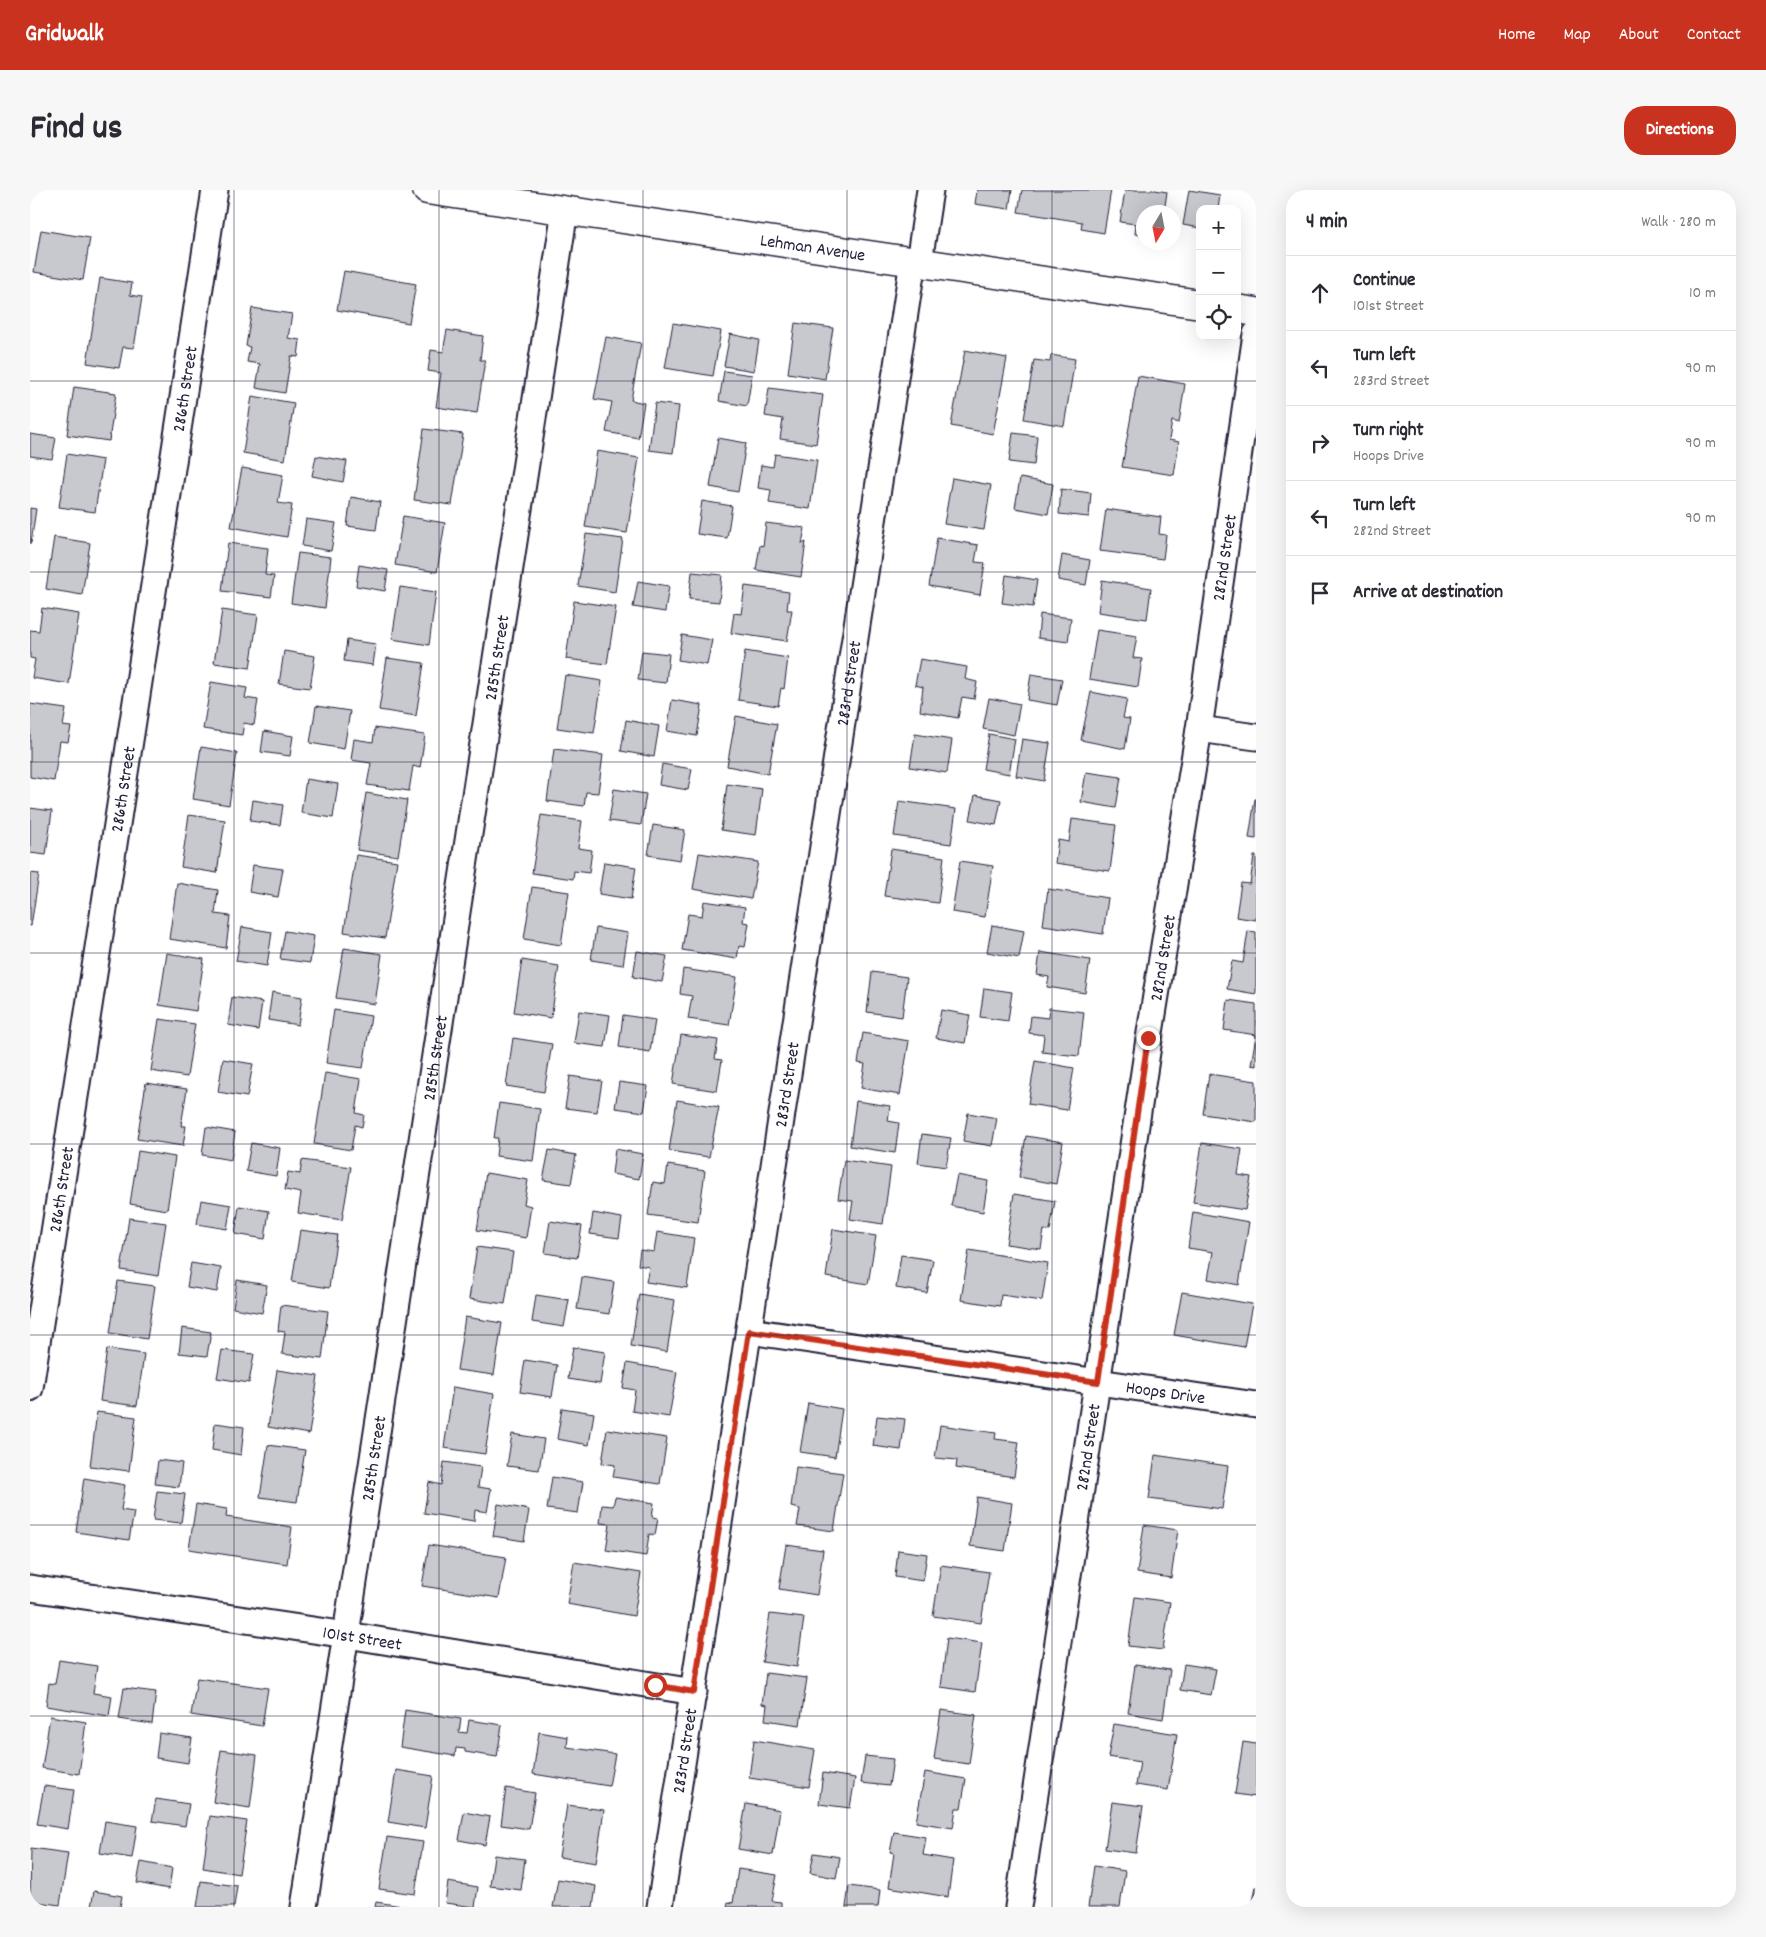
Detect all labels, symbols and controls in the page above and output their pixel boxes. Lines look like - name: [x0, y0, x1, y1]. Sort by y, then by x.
- text: Gridwalk: [25, 18, 104, 52]
- text: Home: [1498, 23, 1535, 48]
- text: Map: [1563, 23, 1591, 48]
- text: About: [1619, 23, 1659, 48]
- text: Contact: [1687, 23, 1741, 48]
- text: Find us: [30, 105, 122, 155]
- button: Directions: [1624, 106, 1736, 155]
- north arrow: [1136, 205, 1181, 250]
- map controls: [1196, 205, 1241, 340]
- button: +: [1196, 205, 1241, 250]
- text: 4 min: [1306, 208, 1348, 238]
- text: Walk · 280 m: [1641, 211, 1716, 234]
- street label: Lehman Avenue: [758, 229, 867, 269]
- button: −: [1196, 250, 1241, 295]
- text: Continue: [1353, 268, 1415, 295]
- icon: ahead: [1306, 279, 1334, 307]
- text: 10 m: [1689, 282, 1716, 305]
- button: locate: [1196, 295, 1241, 340]
- text: 101st Street: [1353, 295, 1424, 318]
- text: Turn left: [1353, 343, 1416, 370]
- street label: 286th Street: [168, 344, 206, 434]
- icon: left: [1306, 354, 1334, 382]
- text: 90 m: [1685, 357, 1716, 380]
- text: 283rd Street: [1353, 370, 1430, 393]
- text: Turn right: [1353, 418, 1424, 445]
- icon: right: [1306, 429, 1334, 457]
- text: 90 m: [1685, 432, 1716, 455]
- text: Hoops Drive: [1353, 445, 1424, 468]
- text: Turn left: [1353, 493, 1416, 520]
- icon: left: [1306, 504, 1334, 532]
- text: 90 m: [1685, 507, 1716, 530]
- street label: 282nd Street: [1208, 512, 1245, 603]
- text: 282nd Street: [1353, 520, 1431, 543]
- icon: arrive: [1306, 579, 1334, 607]
- text: Arrive at destination: [1353, 580, 1503, 607]
- street label: 285th Street: [480, 613, 518, 703]
- street label: 283rd Street: [832, 639, 870, 728]
- street label: 286th Street: [106, 744, 144, 834]
- street label: 282nd Street: [1145, 913, 1184, 1004]
- street label: 285th Street: [418, 1013, 456, 1103]
- route end: [1137, 1027, 1160, 1050]
- street label: 283rd Street: [770, 1040, 808, 1130]
- street label: 286th Street: [44, 1145, 82, 1235]
- street label: Hoops Drive: [1124, 1376, 1207, 1412]
- street label: 282nd Street: [1071, 1402, 1109, 1493]
- street label: 285th Street: [357, 1414, 394, 1503]
- street label: 101st Street: [321, 1622, 404, 1659]
- route start: [644, 1674, 667, 1697]
- street label: 283rd Street: [668, 1706, 705, 1796]

